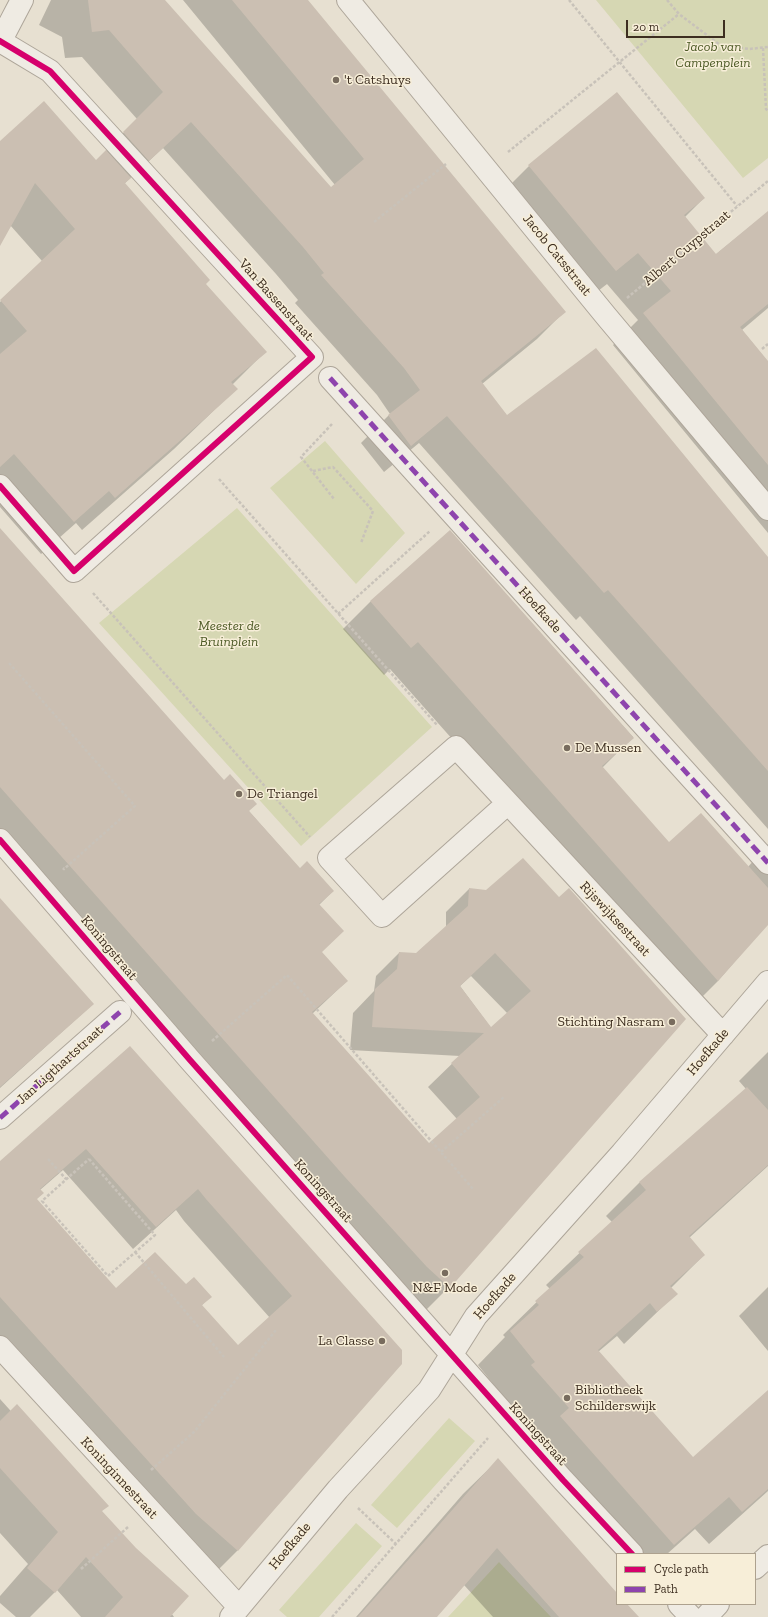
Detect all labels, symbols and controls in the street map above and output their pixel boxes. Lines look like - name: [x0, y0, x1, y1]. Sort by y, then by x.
- scale bar: [628, 12, 727, 38]
- text: 20 m: [633, 20, 659, 34]
- park label: Jacob van Campenplein: [675, 39, 751, 72]
- place label: 't Catshuys: [344, 72, 411, 88]
- marker: 't Catshuys: [331, 75, 341, 85]
- street label: Albert Cuypstraat: [640, 207, 734, 289]
- street label: Jacob Catsstraat: [519, 211, 595, 299]
- street label: Van Bassenstraat: [235, 256, 317, 344]
- street label: Hoefkade: [515, 583, 565, 637]
- park label: Meester de Bruinplein: [198, 618, 260, 650]
- place label: De Mussen: [575, 740, 641, 756]
- marker: De Mussen: [562, 743, 572, 753]
- place label: De Triangel: [247, 786, 318, 802]
- marker: De Triangel: [234, 789, 244, 799]
- street label: Rijswijksestraat: [576, 878, 654, 960]
- street label: Koningstraat: [77, 912, 141, 984]
- place label: Stichting Nasram: [558, 1014, 664, 1030]
- marker: Stichting Nasram: [667, 1017, 677, 1027]
- street label: Jan Ligthartstraat: [14, 1022, 106, 1108]
- street label: Hoefkade: [683, 1025, 733, 1079]
- street label: Koningstraat: [290, 1156, 356, 1226]
- marker: N&F Mode: [440, 1268, 450, 1278]
- street label: Hoefkade: [470, 1269, 520, 1323]
- place label: N&F Mode: [413, 1280, 477, 1296]
- place label: La Classe: [318, 1333, 374, 1349]
- marker: La Classe: [377, 1336, 387, 1346]
- place label: Bibliotheek Schilderswijk: [575, 1382, 656, 1414]
- marker: Bibliotheek Schilderswijk: [562, 1393, 572, 1403]
- street label: Koningstraat: [505, 1399, 571, 1469]
- street label: Koninginnestraat: [77, 1434, 161, 1522]
- street label: Hoefkade: [265, 1519, 315, 1573]
- legend: [616, 1553, 756, 1605]
- text: Cycle path: [654, 1562, 708, 1576]
- text: Path: [654, 1582, 678, 1596]

